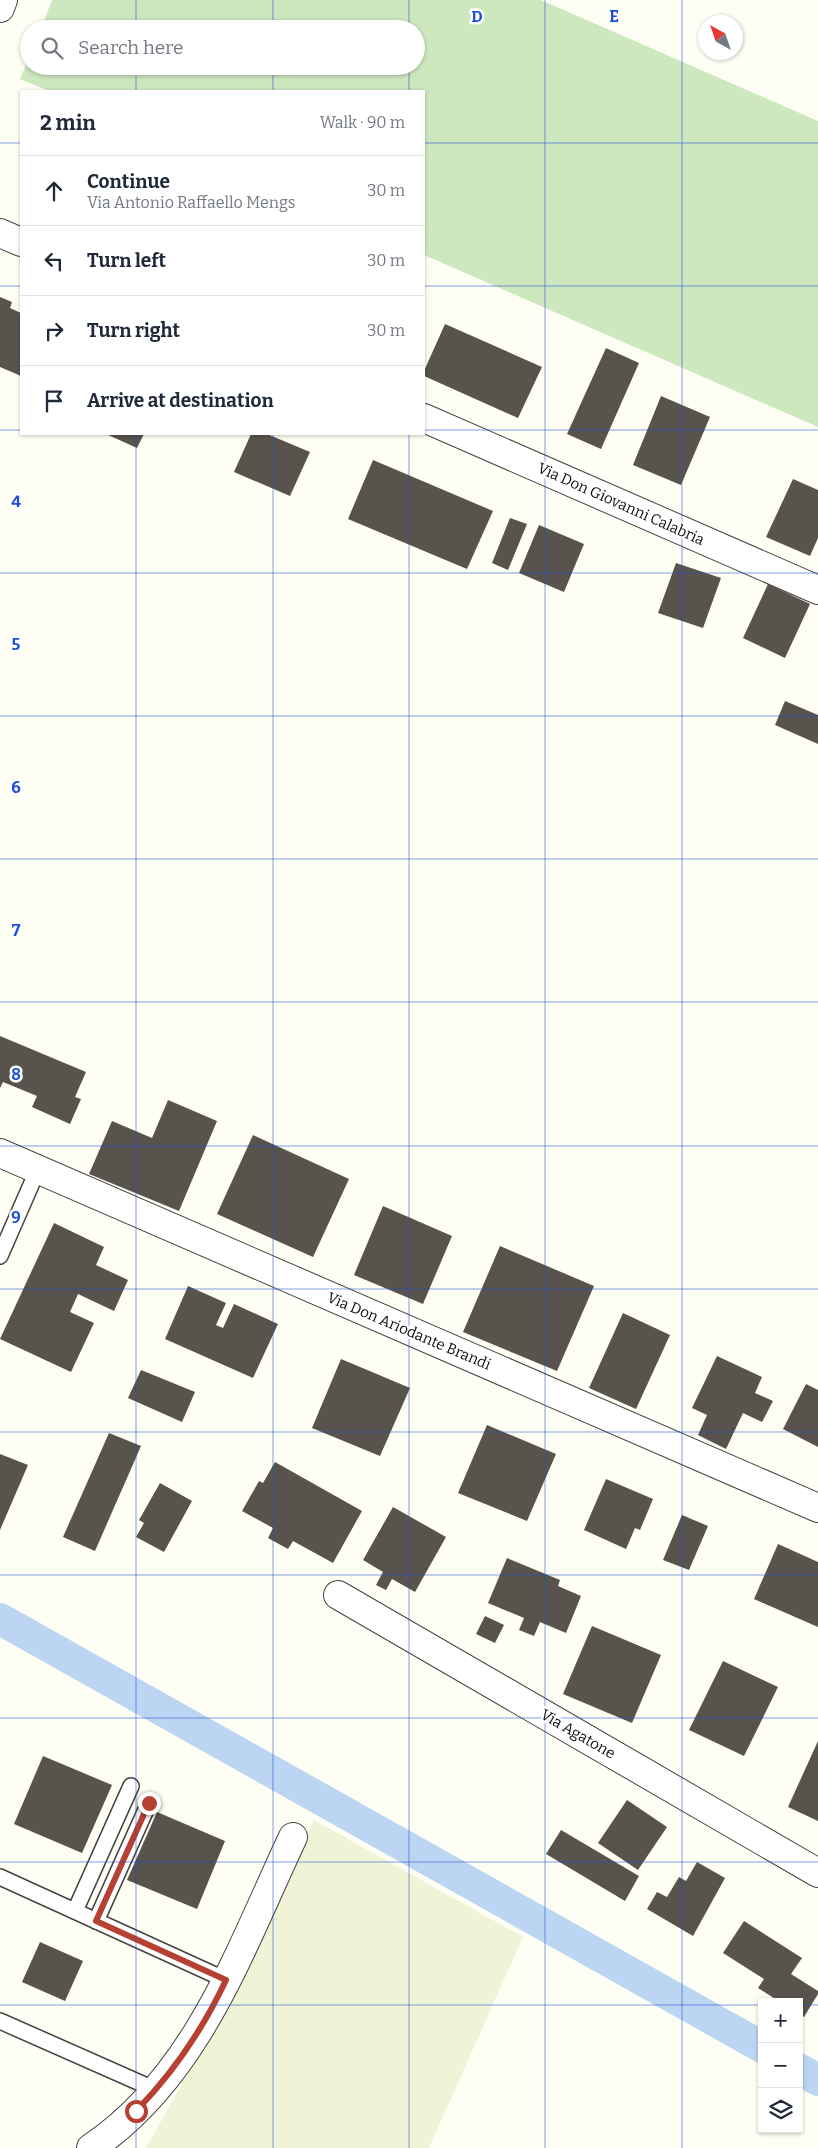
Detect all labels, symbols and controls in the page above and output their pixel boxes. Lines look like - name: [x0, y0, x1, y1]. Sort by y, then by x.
- text: D: [471, 7, 483, 26]
- text: E: [609, 7, 619, 26]
- north arrow: [698, 15, 743, 60]
- search box: [20, 20, 425, 75]
- icon: search: [38, 34, 66, 62]
- text: Search here: [78, 36, 183, 59]
- text: 2 min: [40, 110, 96, 136]
- text: Walk · 90 m: [320, 113, 405, 132]
- text: Continue: [87, 170, 170, 193]
- icon: ahead: [40, 177, 68, 205]
- text: 30 m: [367, 181, 405, 200]
- text: Via Antonio Raffaello Mengs: [87, 193, 295, 212]
- icon: left: [40, 247, 68, 275]
- text: Turn left: [87, 249, 166, 272]
- text: 30 m: [367, 251, 405, 270]
- icon: right: [40, 317, 68, 345]
- text: Turn right: [87, 319, 180, 342]
- text: 30 m: [367, 321, 405, 340]
- icon: arrive: [40, 387, 68, 415]
- text: Arrive at destination: [87, 389, 274, 412]
- street label: Via Don Giovanni Calabria: [535, 459, 707, 549]
- text: 4: [11, 492, 21, 511]
- text: 5: [12, 635, 21, 654]
- text: 6: [11, 778, 21, 797]
- text: 7: [12, 921, 21, 940]
- text: 8: [11, 1065, 21, 1084]
- text: 9: [11, 1208, 21, 1227]
- street label: Via Don Ariodante Brandi: [324, 1288, 494, 1374]
- street label: Via Agatone: [537, 1705, 619, 1763]
- route end: [138, 1792, 161, 1815]
- map controls: [758, 1998, 803, 2133]
- button: +: [758, 1998, 803, 2043]
- button: −: [758, 2043, 803, 2088]
- button: layers: [758, 2088, 803, 2133]
- route start: [125, 2100, 148, 2123]

